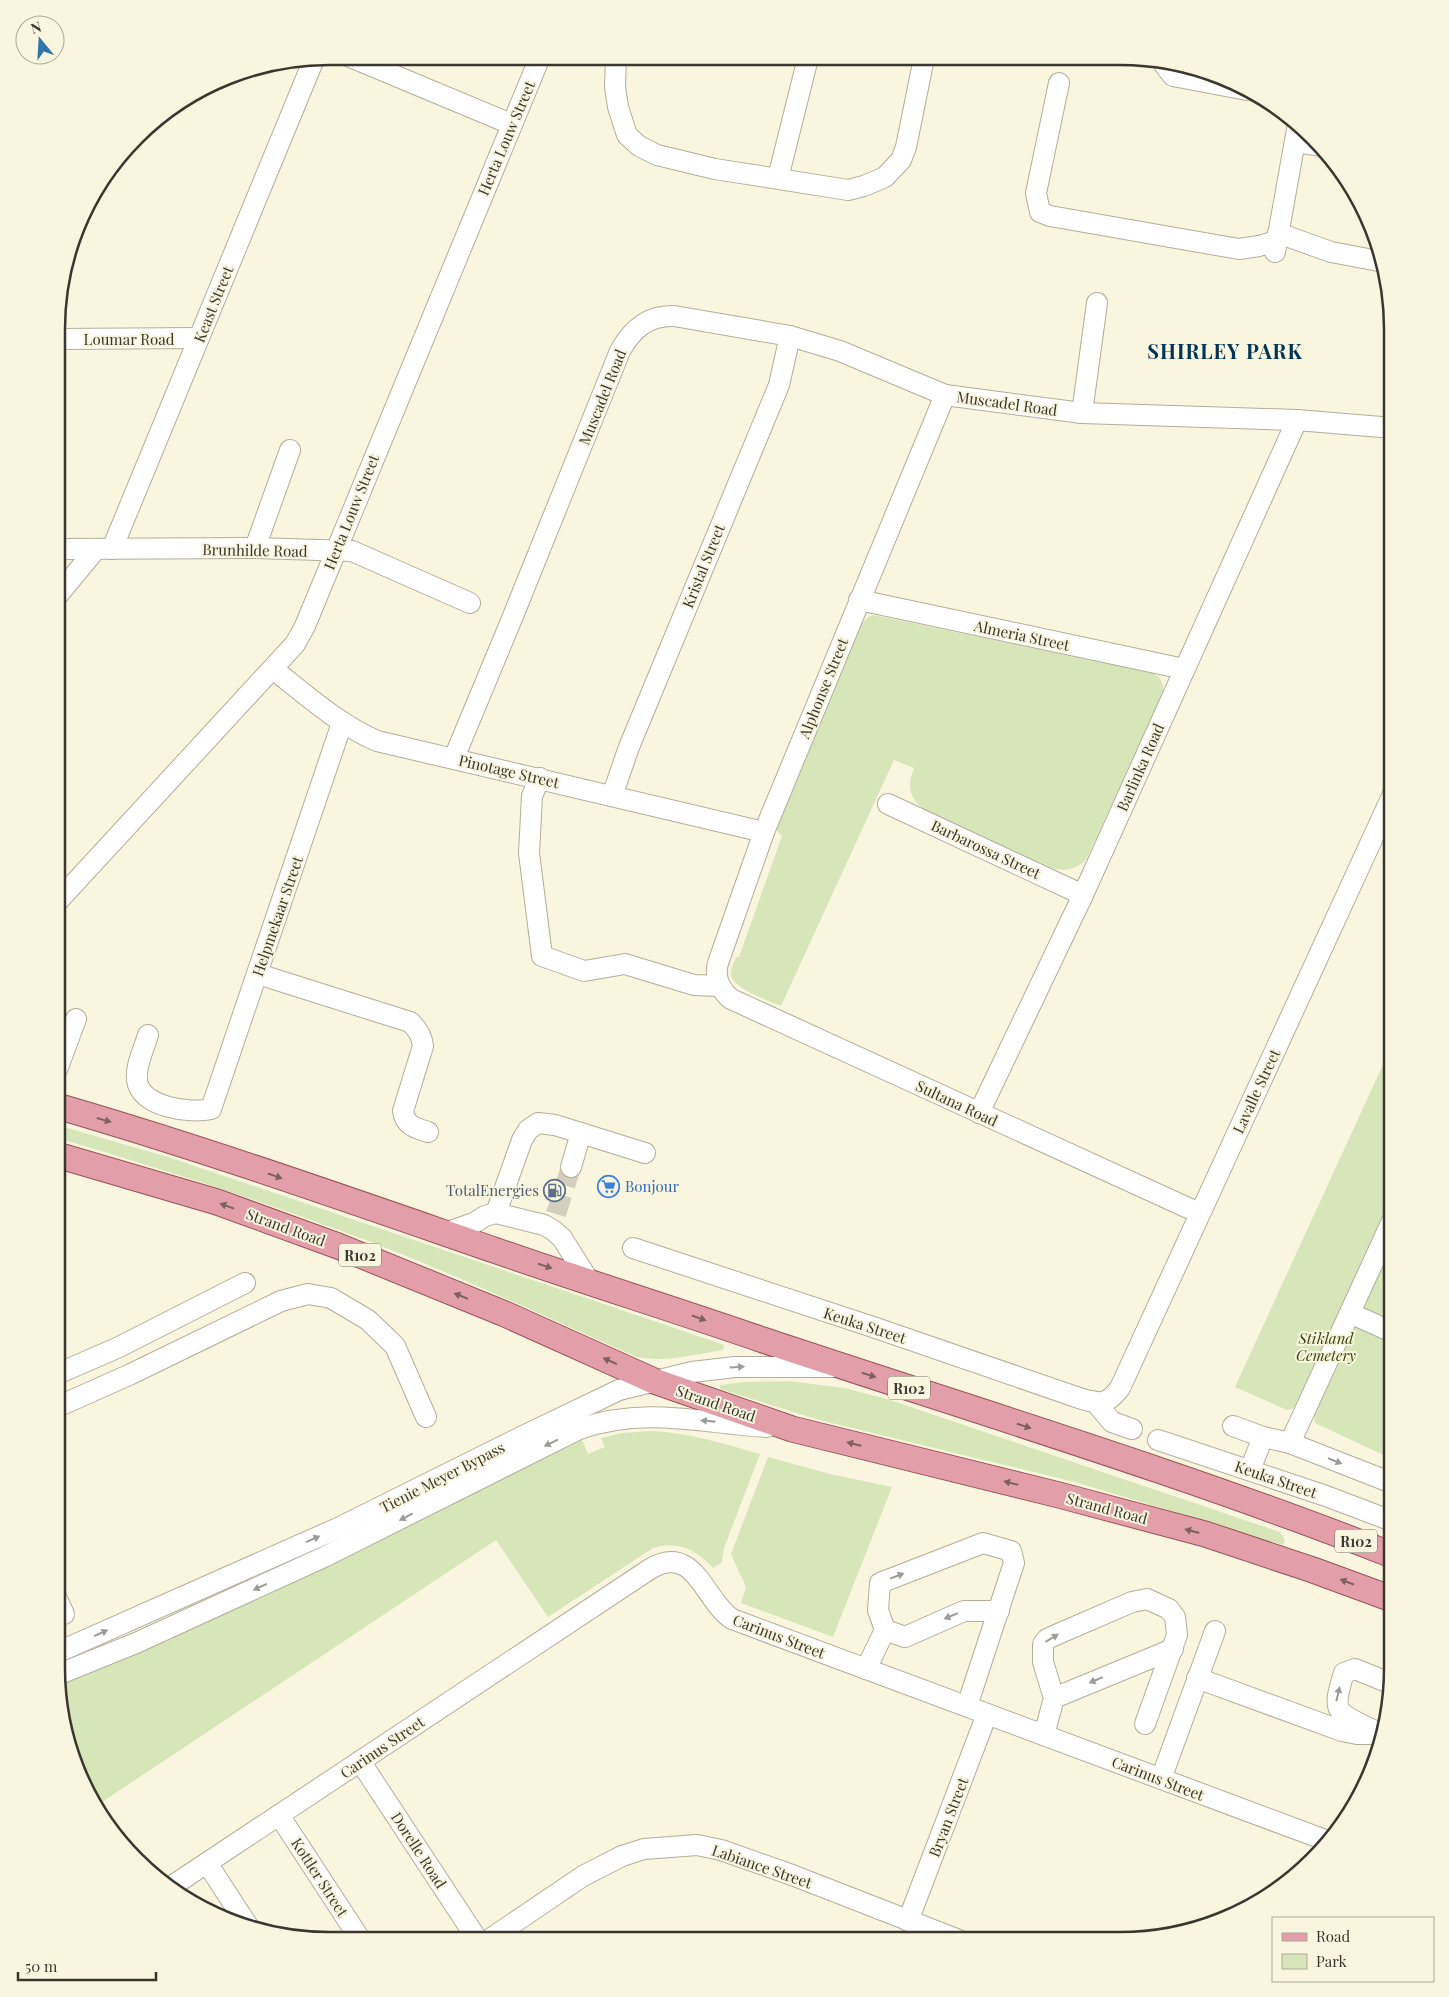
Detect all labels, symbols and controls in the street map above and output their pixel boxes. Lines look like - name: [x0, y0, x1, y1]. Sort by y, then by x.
- north arrow: [15, 15, 65, 65]
- text: N: [28, 17, 44, 38]
- street label: Herta Louw Street: [473, 77, 539, 198]
- street label: Keast Street: [189, 262, 238, 345]
- street label: Loumar Road: [84, 329, 175, 349]
- district label: SHIRLEY PARK: [1147, 337, 1303, 364]
- street label: Muscadel Road: [574, 346, 630, 448]
- street label: Muscadel Road: [955, 386, 1059, 420]
- street label: Herta Louw Street: [319, 451, 383, 573]
- street label: Kristal Street: [677, 521, 729, 611]
- street label: Brunhilde Road: [202, 539, 308, 561]
- street label: Almeria Street: [971, 615, 1072, 655]
- street label: Alphonse Street: [793, 634, 853, 742]
- street label: Barlinka Road: [1112, 720, 1168, 814]
- street label: Pinotage Street: [457, 750, 562, 792]
- street label: Barbarossa Street: [928, 815, 1045, 883]
- street label: Helpmekaar Street: [247, 853, 307, 979]
- street label: Lavalle Street: [1228, 1045, 1285, 1136]
- street label: Sultana Road: [913, 1075, 1001, 1131]
- one-way arrow: [96, 1116, 112, 1124]
- one-way arrow: [268, 1172, 283, 1180]
- supermarket icon: Bonjour: [597, 1174, 621, 1198]
- place label: Bonjour: [625, 1176, 679, 1196]
- fuel station icon: TotalEnergies: [543, 1178, 567, 1202]
- place label: TotalEnergies: [446, 1180, 539, 1200]
- one-way arrow: [220, 1202, 235, 1209]
- street label: Strand Road: [244, 1203, 329, 1251]
- road number: R102: [339, 1244, 381, 1266]
- one-way arrow: [537, 1263, 552, 1271]
- one-way arrow: [453, 1292, 468, 1299]
- street label: Keuka Street: [821, 1302, 909, 1348]
- one-way arrow: [692, 1314, 707, 1322]
- park label: Stikland Cemetery: [1296, 1328, 1356, 1365]
- one-way arrow: [603, 1357, 617, 1365]
- one-way arrow: [729, 1363, 745, 1371]
- one-way arrow: [862, 1372, 877, 1380]
- road number: R102: [888, 1376, 930, 1400]
- street label: Strand Road: [673, 1380, 759, 1426]
- one-way arrow: [700, 1417, 716, 1425]
- one-way arrow: [1017, 1422, 1032, 1430]
- street label: Tienie Meyer Bypass: [376, 1437, 508, 1517]
- one-way arrow: [544, 1439, 558, 1447]
- one-way arrow: [846, 1440, 861, 1448]
- street label: Keuka Street: [1232, 1456, 1320, 1503]
- one-way arrow: [1328, 1457, 1342, 1465]
- one-way arrow: [1004, 1479, 1019, 1487]
- street label: Strand Road: [1064, 1488, 1150, 1528]
- one-way arrow: [399, 1513, 413, 1521]
- one-way arrow: [1185, 1527, 1200, 1535]
- road number: R102: [1335, 1530, 1377, 1552]
- one-way arrow: [306, 1535, 320, 1543]
- one-way arrow: [890, 1572, 905, 1580]
- one-way arrow: [1339, 1578, 1354, 1585]
- one-way arrow: [253, 1583, 267, 1591]
- street label: Carinus Street: [730, 1609, 829, 1663]
- one-way arrow: [944, 1613, 959, 1621]
- one-way arrow: [94, 1629, 108, 1637]
- one-way arrow: [1045, 1634, 1058, 1643]
- one-way arrow: [1088, 1677, 1103, 1684]
- one-way arrow: [1334, 1686, 1342, 1701]
- street label: Carinus Street: [336, 1711, 428, 1782]
- street label: Carinus Street: [1109, 1751, 1208, 1805]
- street label: Bryan Street: [924, 1774, 973, 1860]
- street label: Dorelle Road: [387, 1808, 451, 1892]
- street label: Kottler Street: [287, 1834, 353, 1921]
- street label: Labiance Street: [709, 1840, 815, 1893]
- legend: [1272, 1917, 1434, 1982]
- text: Road: [1316, 1926, 1350, 1946]
- scale bar: [18, 1950, 155, 1982]
- text: Park: [1316, 1951, 1348, 1971]
- text: 50 m: [25, 1956, 58, 1976]

